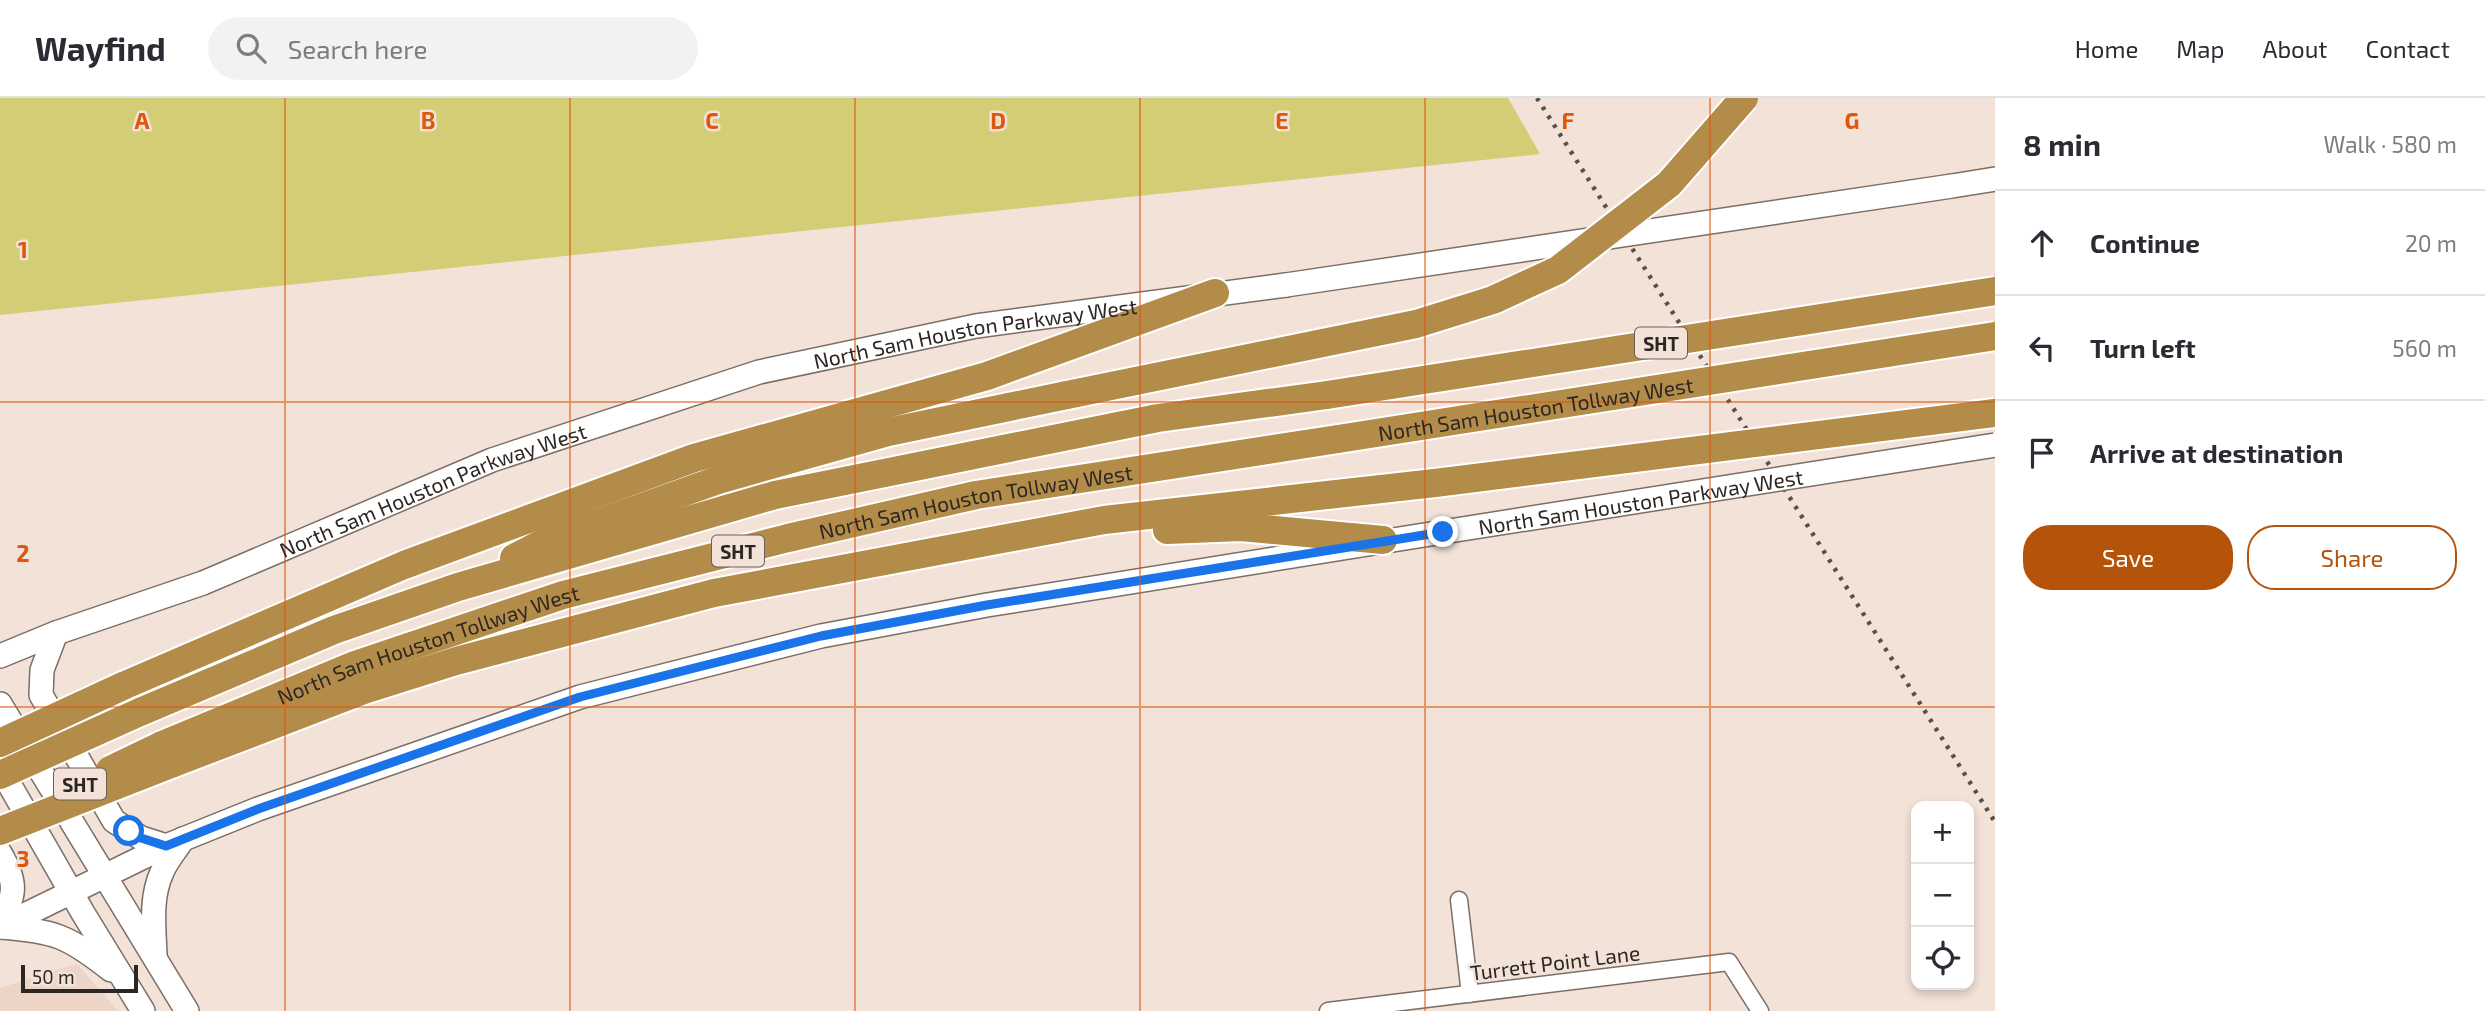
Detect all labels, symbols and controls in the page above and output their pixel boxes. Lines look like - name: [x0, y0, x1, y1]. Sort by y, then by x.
- search box: [208, 17, 698, 80]
- text: Wayfind: [35, 28, 166, 68]
- icon: search: [232, 29, 270, 67]
- text: Search here: [288, 33, 427, 64]
- text: Home: [2075, 34, 2138, 63]
- text: Map: [2176, 34, 2224, 63]
- text: About: [2262, 34, 2328, 63]
- text: Contact: [2366, 34, 2450, 63]
- text: A: [134, 106, 150, 134]
- text: B: [421, 106, 435, 134]
- text: C: [705, 106, 719, 134]
- text: D: [990, 106, 1006, 134]
- text: E: [1275, 106, 1289, 134]
- text: F: [1562, 106, 1575, 134]
- text: G: [1845, 106, 1859, 134]
- text: 8 min: [2023, 126, 2101, 162]
- text: Walk · 580 m: [2323, 130, 2457, 158]
- icon: ahead: [2023, 224, 2061, 262]
- text: Continue: [2090, 227, 2200, 258]
- text: 20 m: [2405, 229, 2457, 257]
- text: 1: [18, 235, 28, 263]
- street label: North Sam Houston Parkway West: [811, 292, 1139, 373]
- road number: SHT: [1635, 328, 1687, 358]
- icon: left: [2023, 329, 2061, 367]
- text: Turn left: [2090, 332, 2196, 363]
- text: 560 m: [2392, 334, 2457, 362]
- street label: North Sam Houston Tollway West: [1376, 371, 1695, 445]
- street label: North Sam Houston Parkway West: [275, 417, 589, 562]
- icon: arrive: [2023, 434, 2061, 472]
- text: Arrive at destination: [2090, 437, 2343, 468]
- street label: North Sam Houston Tollway West: [816, 459, 1134, 543]
- street label: North Sam Houston Parkway West: [1476, 463, 1805, 539]
- route end: [1427, 516, 1458, 547]
- button: Save: [2023, 525, 2233, 590]
- button: Share: [2247, 525, 2457, 590]
- road number: SHT: [712, 535, 764, 566]
- text: 2: [16, 539, 30, 567]
- street label: North Sam Houston Tollway West: [273, 579, 581, 709]
- road number: SHT: [54, 768, 106, 800]
- map controls: [1911, 801, 1974, 990]
- button: +: [1911, 801, 1974, 864]
- route start: [113, 815, 144, 846]
- text: 3: [16, 844, 30, 872]
- button: −: [1911, 864, 1974, 927]
- button: locate: [1911, 927, 1974, 990]
- street label: Turrett Point Lane: [1469, 939, 1641, 985]
- scale bar: [21, 962, 138, 994]
- text: 50 m: [32, 965, 75, 988]

